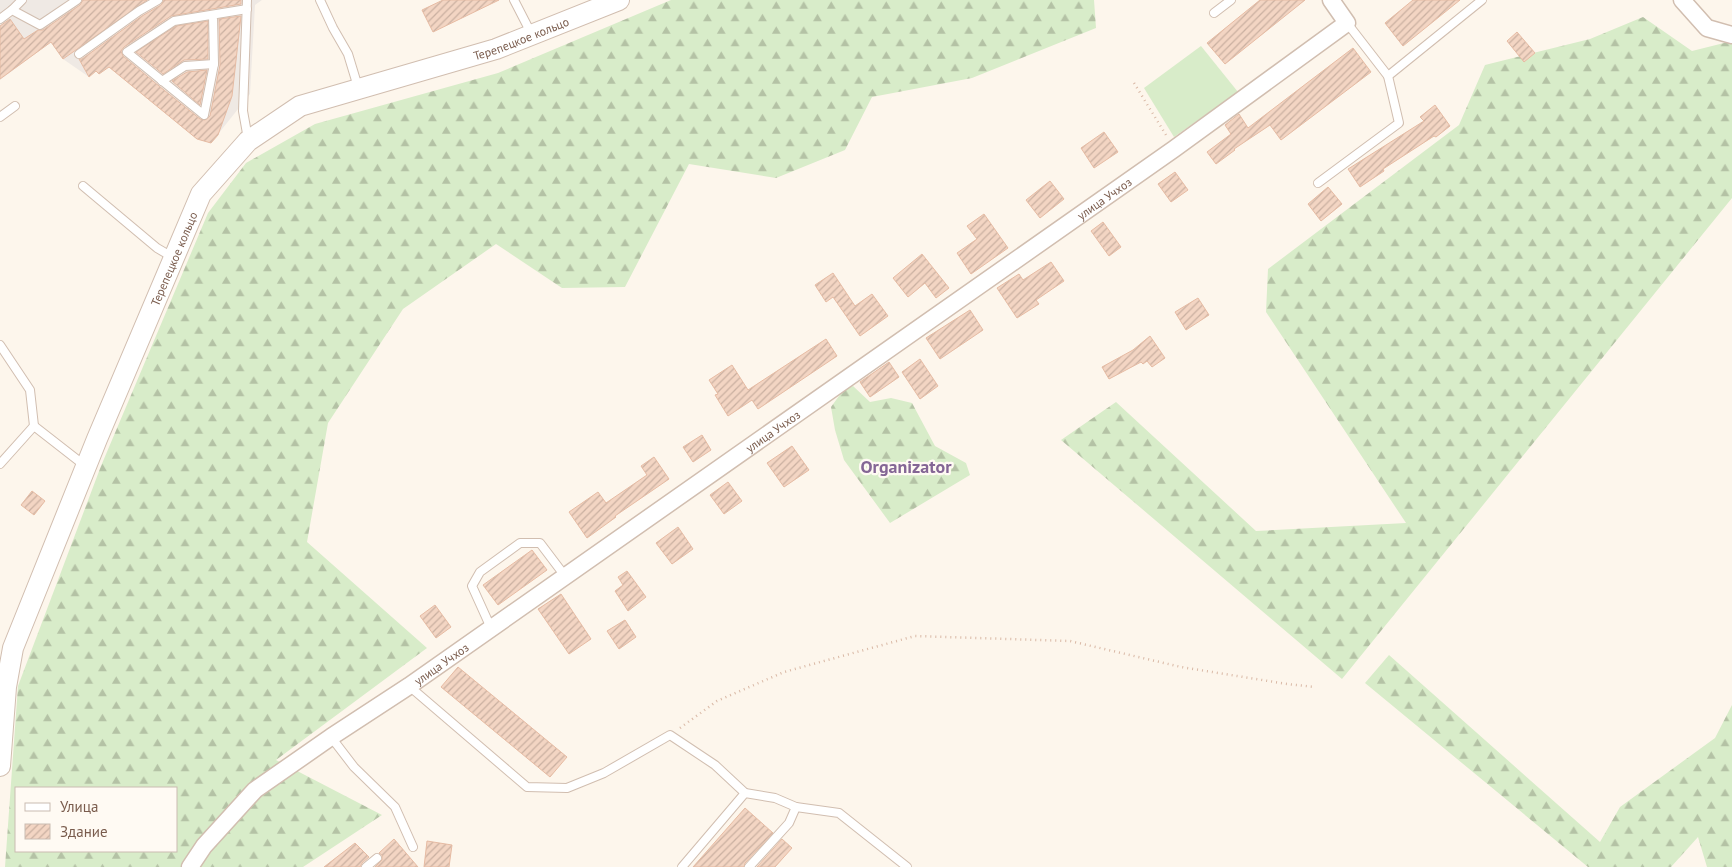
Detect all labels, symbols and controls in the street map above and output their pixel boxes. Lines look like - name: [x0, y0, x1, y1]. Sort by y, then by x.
- street label: Терепецкое кольцо: [471, 13, 571, 63]
- street label: улица Учхоз: [1074, 174, 1134, 222]
- street label: Терепецкое кольцо: [147, 209, 200, 308]
- street label: улица Учхоз: [742, 406, 803, 455]
- district label: Organizator: [861, 455, 952, 478]
- street label: улица Учхоз: [411, 639, 471, 688]
- legend: [15, 787, 178, 852]
- text: Улица: [60, 797, 98, 816]
- text: Здание: [60, 822, 108, 841]

